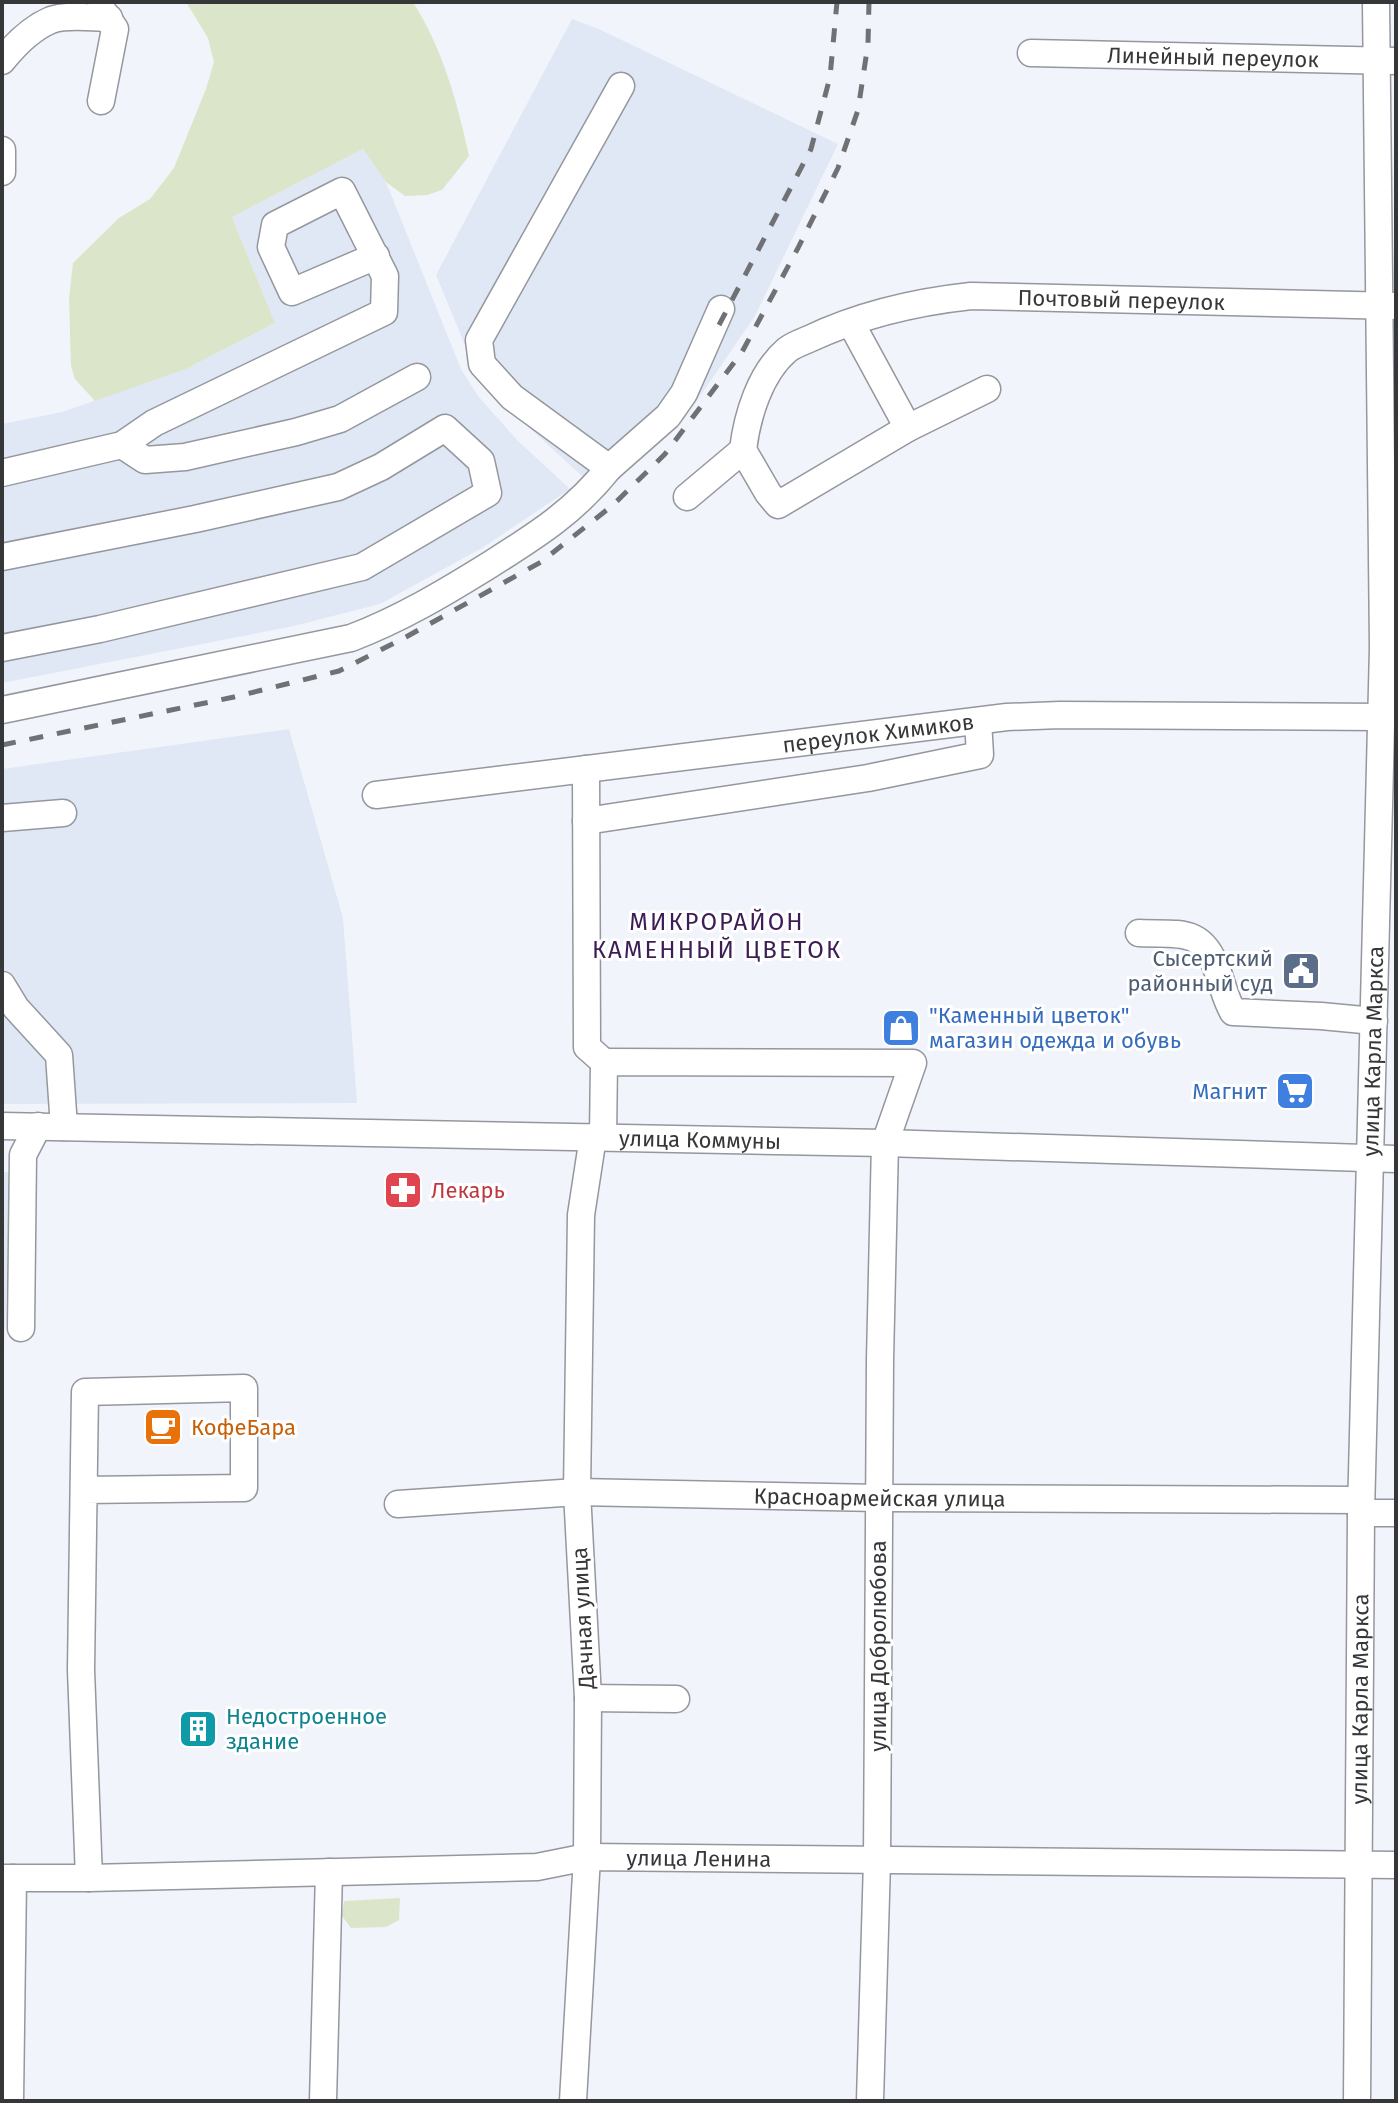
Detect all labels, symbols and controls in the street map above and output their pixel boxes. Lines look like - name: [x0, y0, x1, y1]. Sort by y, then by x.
- street label: Линейный переулок: [1107, 41, 1320, 73]
- street label: Почтовый переулок: [1017, 284, 1226, 315]
- street label: переулок Химиков: [781, 708, 976, 758]
- district label: МИКРОРАЙОН КАМЕННЫЙ ЦВЕТОК: [592, 908, 842, 964]
- place label: Сысертский районный суд: [1127, 945, 1273, 997]
- street label: улица Карла Маркса: [1357, 945, 1389, 1157]
- public building icon: Сысертский районный суд: [1280, 950, 1322, 992]
- place label: "Каменный цветок" магазин одежда и обувь: [929, 1002, 1181, 1054]
- shop icon: "Каменный цветок" магазин одежда и обувь: [880, 1007, 922, 1049]
- supermarket icon: Магнит: [1274, 1070, 1316, 1112]
- place label: Магнит: [1192, 1078, 1267, 1105]
- street label: улица Коммуны: [619, 1124, 781, 1154]
- pharmacy icon: Лекарь: [382, 1169, 424, 1211]
- place label: Лекарь: [431, 1177, 505, 1204]
- cafe icon: КофеБара: [142, 1406, 184, 1448]
- place label: КофеБара: [191, 1414, 296, 1441]
- street label: Красноармейская улица: [753, 1482, 1006, 1512]
- street label: улица Добролюбова: [865, 1540, 892, 1752]
- street label: Дачная улица: [566, 1546, 600, 1691]
- street label: улица Карла Маркса: [1346, 1593, 1374, 1805]
- place label: Недостроенное здание: [226, 1703, 387, 1755]
- building icon: Недостроенное здание: [177, 1708, 219, 1750]
- street label: улица Ленина: [626, 1844, 771, 1872]

